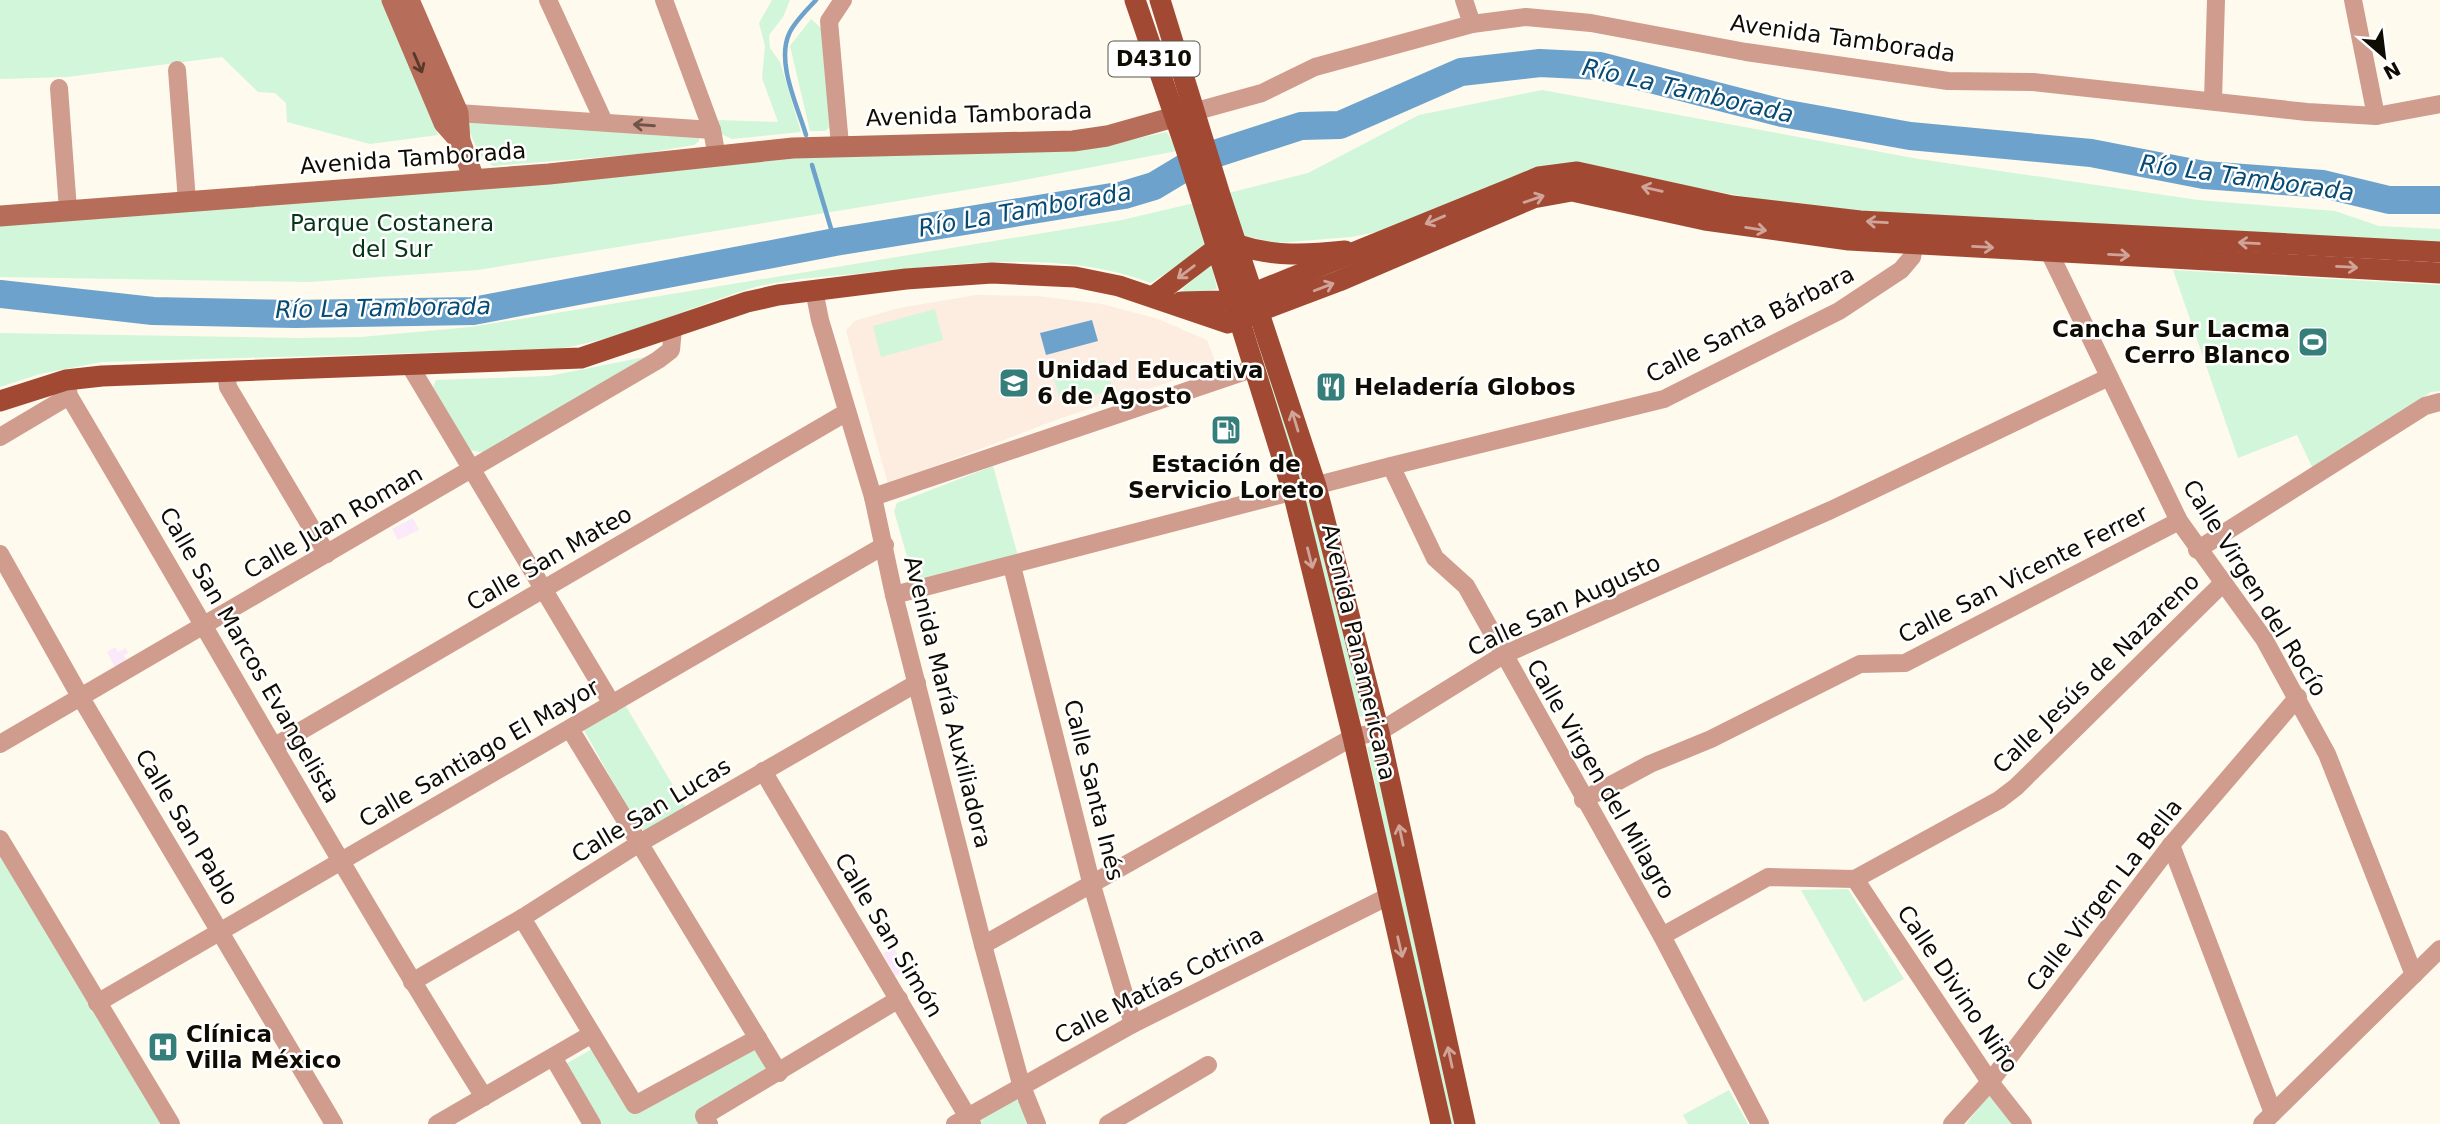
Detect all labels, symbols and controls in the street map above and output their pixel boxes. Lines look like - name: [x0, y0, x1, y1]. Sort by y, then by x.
- street label: Avenida Tamborada: [1729, 9, 1957, 67]
- north arrow: [2349, 21, 2419, 91]
- road number: D4310: [1108, 42, 1200, 76]
- one-way arrow: [413, 52, 426, 73]
- water label: Río La Tamborada: [1580, 53, 1796, 129]
- text: N: [2380, 58, 2404, 84]
- street label: Avenida Tamborada: [865, 97, 1093, 131]
- one-way arrow: [633, 118, 655, 131]
- street label: Avenida Tamborada: [299, 137, 527, 179]
- water label: Río La Tamborada: [2138, 149, 2356, 207]
- water label: Río La Tamborada: [916, 177, 1134, 243]
- one-way arrow: [1641, 182, 1664, 195]
- one-way arrow: [1522, 191, 1544, 204]
- park label: Parque Costanera del Sur: [290, 210, 494, 262]
- one-way arrow: [1425, 215, 1447, 228]
- one-way arrow: [1865, 216, 1888, 229]
- one-way arrow: [1745, 223, 1767, 236]
- one-way arrow: [2239, 236, 2261, 249]
- one-way arrow: [1971, 240, 1994, 253]
- one-way arrow: [2108, 248, 2131, 261]
- street label: Calle Santa Bárbara: [1642, 260, 1858, 388]
- one-way arrow: [2335, 261, 2358, 274]
- one-way arrow: [1177, 265, 1196, 280]
- one-way arrow: [1313, 279, 1335, 292]
- water label: Río La Tamborada: [275, 292, 491, 324]
- place label: Cancha Sur Lacma Cerro Blanco: [2052, 316, 2290, 368]
- sports icon: Cancha Sur Lacma Cerro Blanco: [2296, 325, 2330, 359]
- place label: Unidad Educativa 6 de Agosto: [1037, 357, 1264, 409]
- school or university icon: Unidad Educativa 6 de Agosto: [997, 366, 1031, 400]
- restaurant icon: Heladería Globos: [1314, 370, 1348, 404]
- place label: Heladería Globos: [1354, 374, 1576, 400]
- one-way arrow: [1288, 410, 1301, 432]
- fuel station icon: Estación de Servicio Loreto: [1209, 413, 1243, 447]
- place label: Estación de Servicio Loreto: [1128, 451, 1324, 503]
- street label: Calle Juan Roman: [239, 460, 427, 584]
- street label: Calle Virgen del Rocío: [2178, 475, 2332, 701]
- street label: Calle San Vicente Ferrer: [1894, 499, 2152, 648]
- street label: Calle San Mateo: [462, 500, 636, 616]
- street label: Calle San Marcos Evangelista: [154, 502, 346, 808]
- street label: Avenida Panamericana: [1317, 521, 1401, 783]
- one-way arrow: [1304, 546, 1317, 569]
- street label: Calle San Augusto: [1464, 549, 1664, 661]
- street label: Avenida María Auxiliadora: [899, 553, 997, 851]
- street label: Calle Jesús de Nazareno: [1988, 568, 2204, 778]
- street label: Calle Virgen del Milagro: [1522, 655, 1680, 903]
- street label: Calle Santiago El Mayor: [355, 673, 604, 832]
- street label: Calle Santa Inés: [1059, 697, 1129, 883]
- street label: Calle San Pablo: [130, 744, 244, 910]
- street label: Calle San Lucas: [567, 752, 735, 868]
- street label: Calle Virgen La Bella: [2021, 794, 2187, 996]
- one-way arrow: [1394, 824, 1408, 847]
- street label: Calle San Simón: [830, 848, 948, 1022]
- street label: Calle Divino Niño: [1892, 900, 2024, 1078]
- street label: Calle Matías Cotrina: [1050, 921, 1268, 1049]
- one-way arrow: [1394, 935, 1407, 958]
- place label: Clínica Villa México: [186, 1021, 341, 1073]
- hospital icon: Clínica Villa México: [146, 1030, 180, 1064]
- one-way arrow: [1443, 1046, 1456, 1069]

